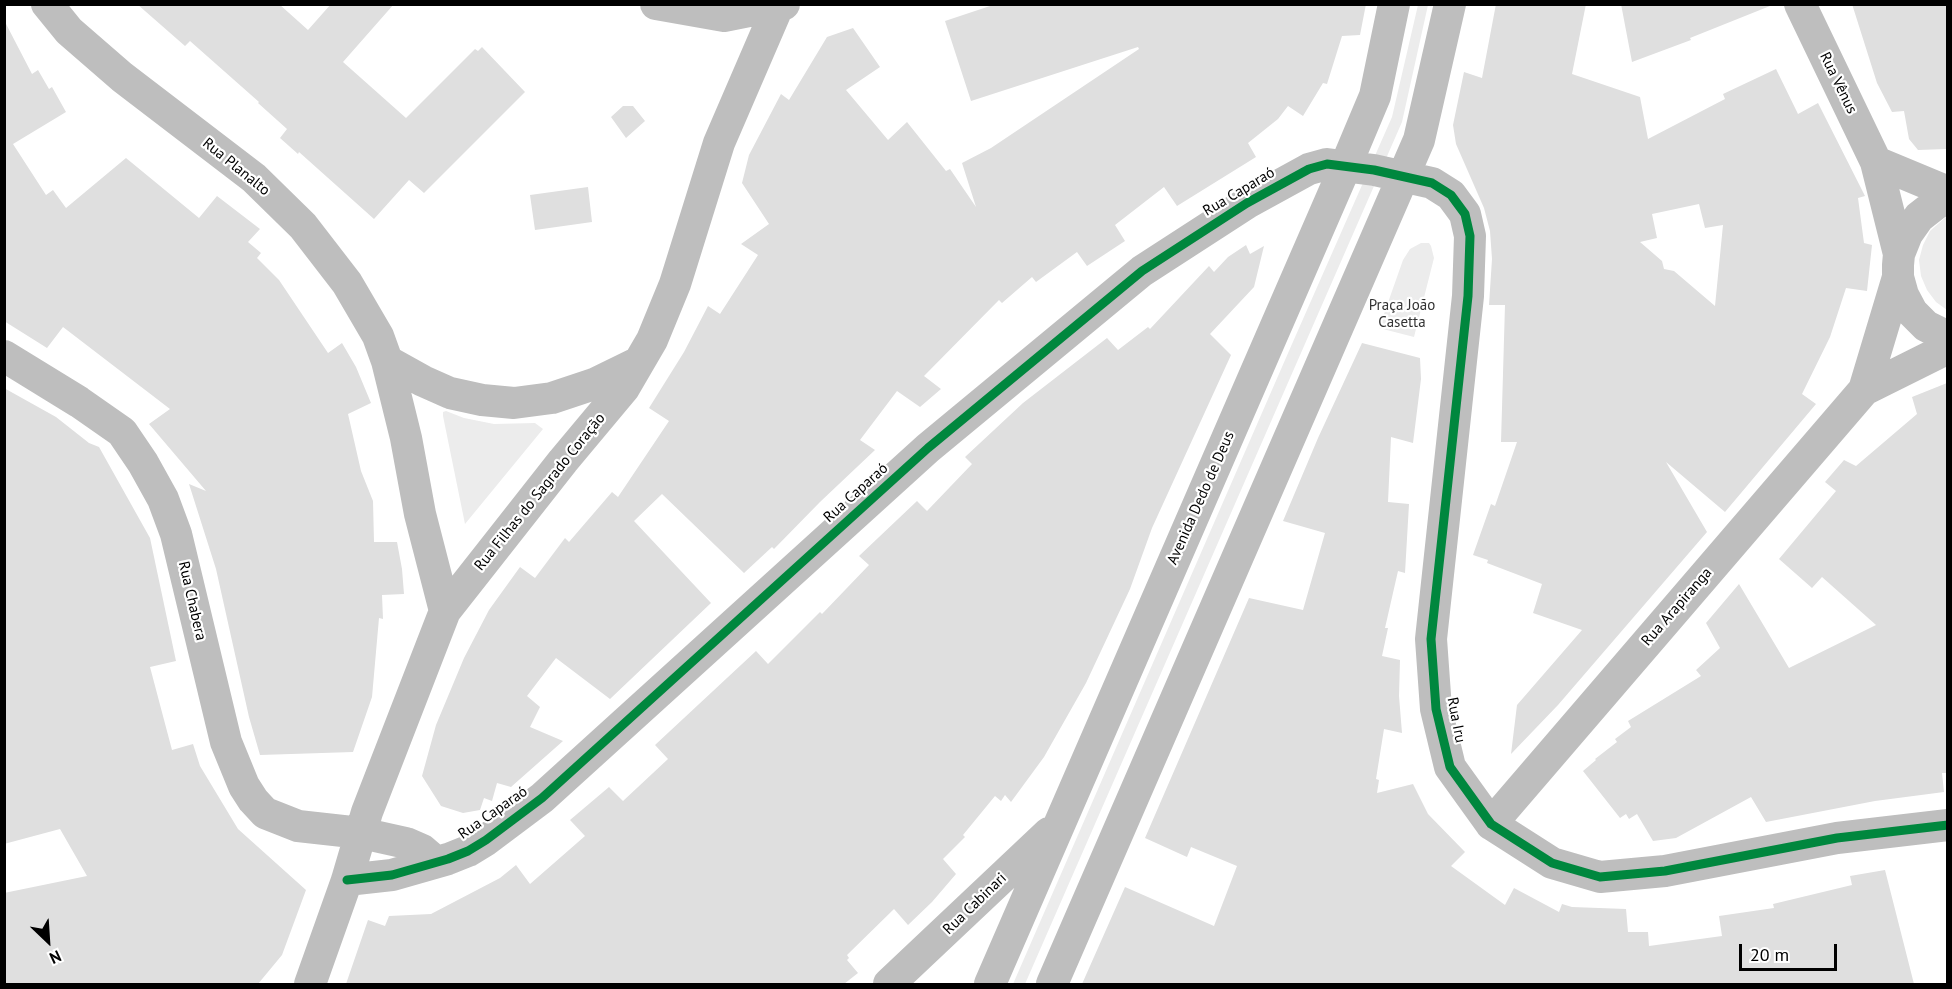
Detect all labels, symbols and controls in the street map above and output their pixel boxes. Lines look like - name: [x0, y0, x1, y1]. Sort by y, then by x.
- street label: Rua Vênus: [1815, 49, 1861, 117]
- street label: Rua Planalto: [199, 134, 273, 200]
- street label: Rua Caparaó: [1200, 164, 1278, 220]
- park label: Praça João Casetta: [1369, 297, 1435, 332]
- street label: Rua Filhas do Sagrado Coração: [471, 410, 609, 574]
- street label: Avenida Dedo de Deus: [1164, 429, 1238, 567]
- street label: Rua Caparaó: [820, 459, 892, 527]
- street label: Rua Chabera: [174, 560, 210, 642]
- street label: Rua Arapiranga: [1638, 564, 1716, 650]
- street label: Rua Iru: [1443, 696, 1469, 744]
- street label: Rua Caparaó: [455, 783, 531, 843]
- street label: Rua Cabinari: [940, 869, 1010, 939]
- north arrow: [18, 911, 78, 971]
- scale bar: [1742, 932, 1840, 970]
- text: 20 m: [1750, 943, 1789, 966]
- text: N: [47, 946, 65, 969]

